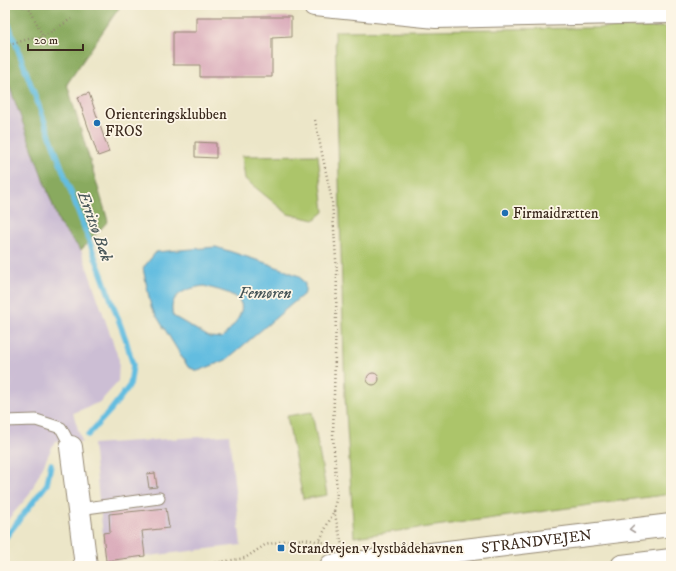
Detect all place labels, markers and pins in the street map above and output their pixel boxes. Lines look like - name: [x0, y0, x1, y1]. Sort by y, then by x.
- place label: Orienteringsklubben FROS: [105, 105, 227, 141]
- marker: Orienteringsklubben FROS: [92, 118, 102, 128]
- place label: Firmaidrætten: [513, 204, 599, 223]
- marker: Firmaidrætten: [500, 208, 510, 218]
- place label: Strandvejen v lystbådehavnen: [289, 539, 463, 558]
- marker: Strandvejen v lystbådehavnen: [276, 543, 286, 553]

